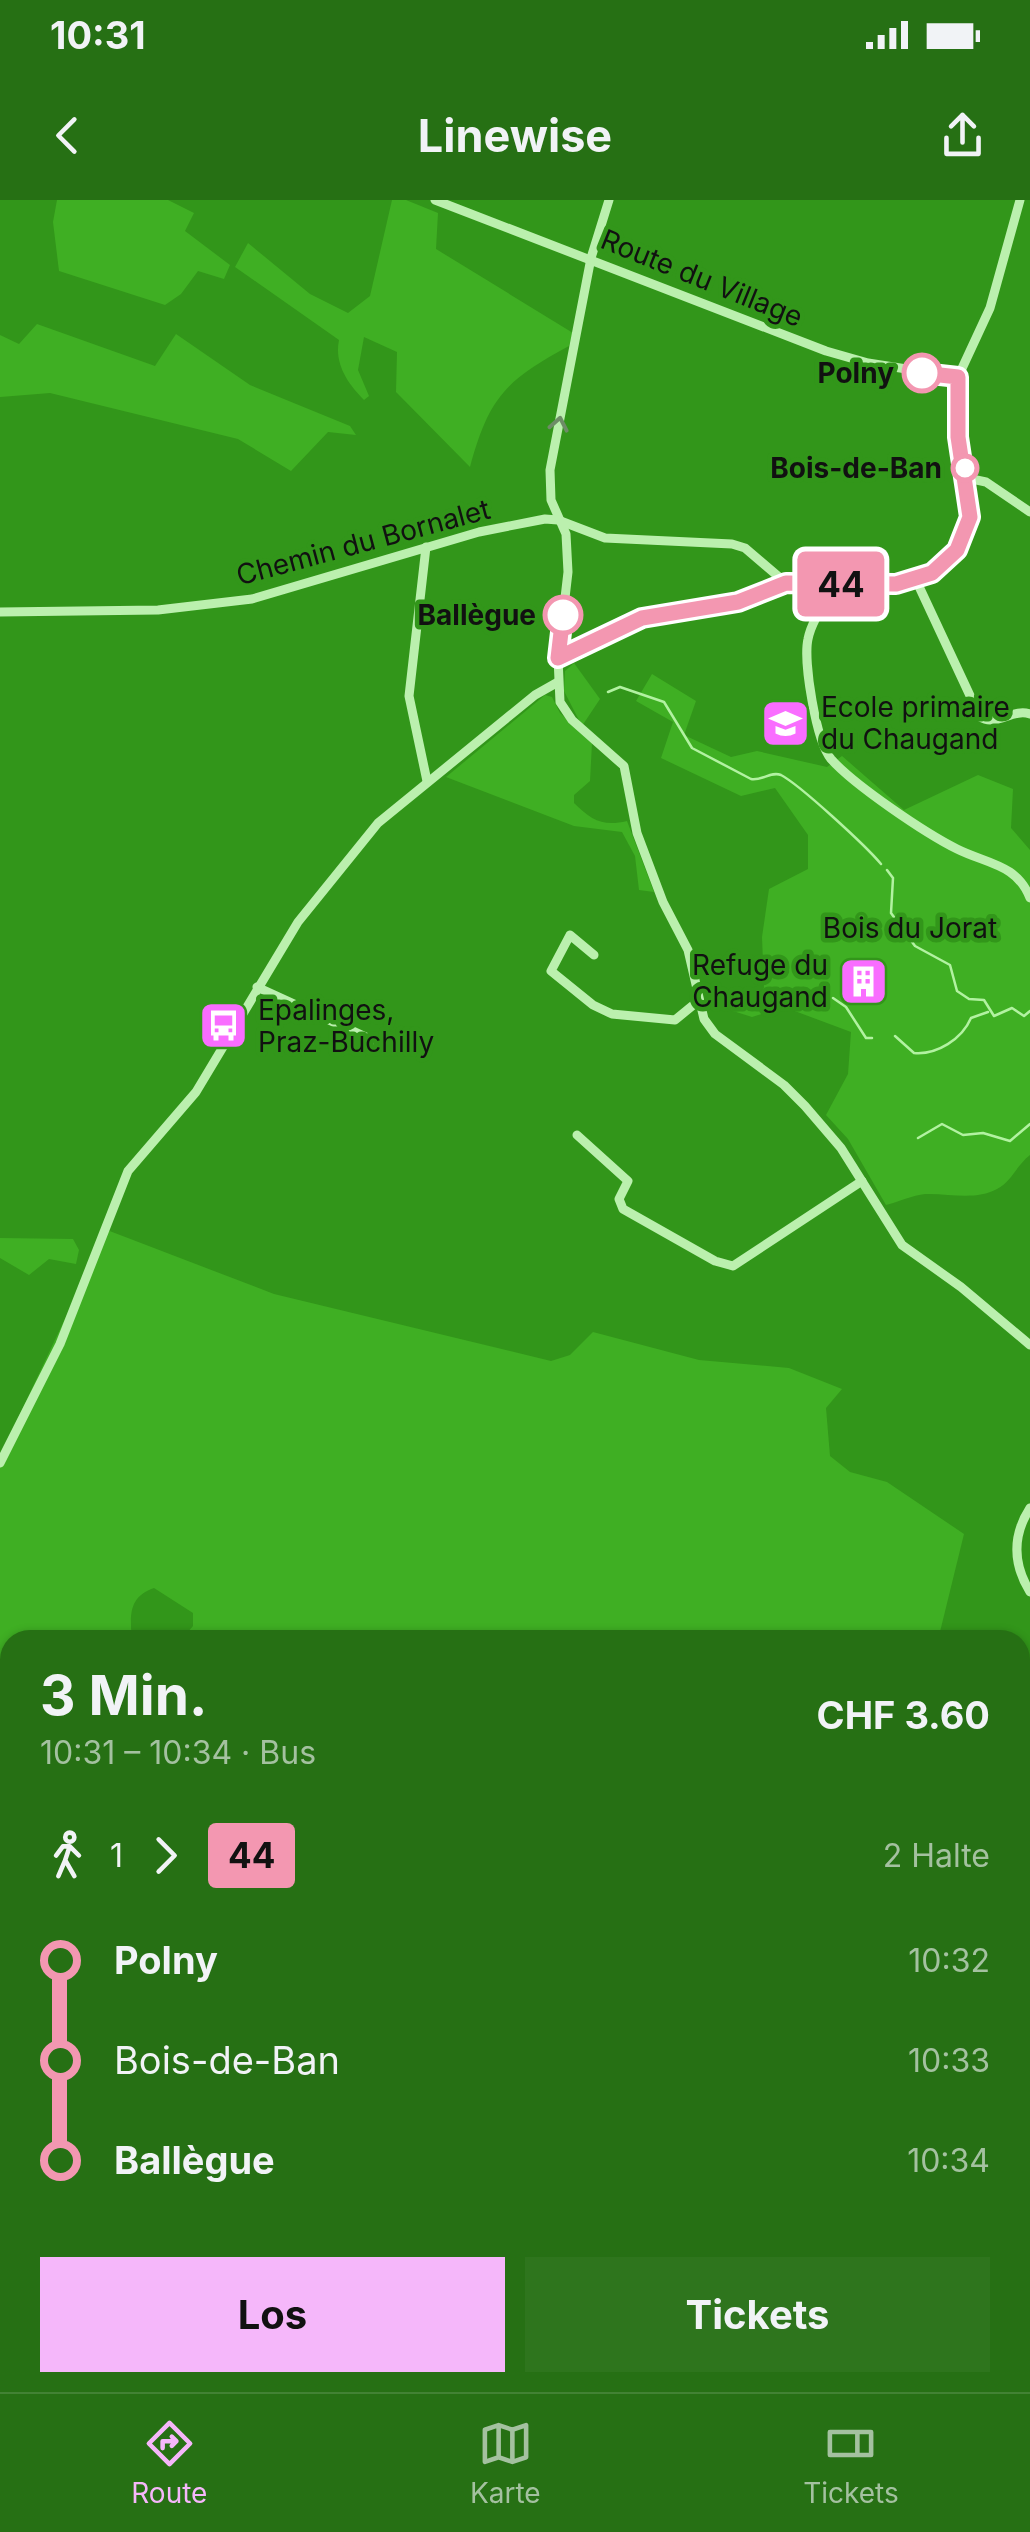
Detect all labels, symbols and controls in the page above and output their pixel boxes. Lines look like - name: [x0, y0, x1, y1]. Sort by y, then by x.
- text: 10:31: [50, 12, 146, 58]
- icon: back: [40, 108, 95, 163]
- text: Linewise: [418, 108, 612, 163]
- icon: share: [935, 108, 990, 163]
- street label: Route du Village: [596, 222, 808, 334]
- marker: Polny: [903, 354, 941, 392]
- place label: Polny: [818, 356, 894, 390]
- one-way arrow: [548, 416, 569, 433]
- place label: Bois-de-Ban: [770, 451, 942, 485]
- marker: Bois-de-Ban: [952, 455, 978, 481]
- street label: Chemin du Bornalet: [232, 492, 494, 592]
- line badge: 44: [796, 552, 886, 616]
- text: 44: [817, 563, 865, 605]
- marker: Ballègue: [544, 596, 582, 634]
- place label: Ballègue: [418, 598, 536, 632]
- place label: Ecole primaire du Chaugand: [821, 690, 1010, 756]
- school or university icon: Ecole primaire du Chaugand: [760, 697, 812, 749]
- park label: Bois du Jorat: [823, 911, 997, 945]
- place label: Refuge du Chaugand: [692, 948, 828, 1014]
- building icon: Refuge du Chaugand: [837, 955, 889, 1007]
- place label: Epalinges, Praz-Buchilly: [258, 993, 434, 1059]
- bus stop icon: Epalinges, Praz-Buchilly: [197, 1000, 249, 1052]
- text: 3 Min.: [40, 1662, 207, 1728]
- text: CHF 3.60: [817, 1692, 990, 1738]
- text: 10:31 – 10:34 · Bus: [40, 1733, 316, 1772]
- icon: walk: [40, 1828, 95, 1883]
- icon: forward: [138, 1828, 193, 1883]
- text: 44: [228, 1834, 275, 1876]
- text: 1: [110, 1836, 123, 1875]
- text: 2 Halte: [883, 1836, 990, 1875]
- text: Polny: [114, 1937, 218, 1983]
- text: 10:32: [908, 1941, 990, 1980]
- text: Bois-de-Ban: [114, 2037, 340, 2083]
- text: 10:33: [908, 2041, 990, 2080]
- text: Ballègue: [114, 2137, 275, 2183]
- text: 10:34: [907, 2141, 990, 2180]
- button: Los: [40, 2257, 505, 2372]
- button: Tickets: [525, 2257, 990, 2372]
- tab: Route: [131, 2416, 207, 2510]
- tab: Karte: [470, 2416, 541, 2510]
- tab: Tickets: [803, 2416, 899, 2510]

